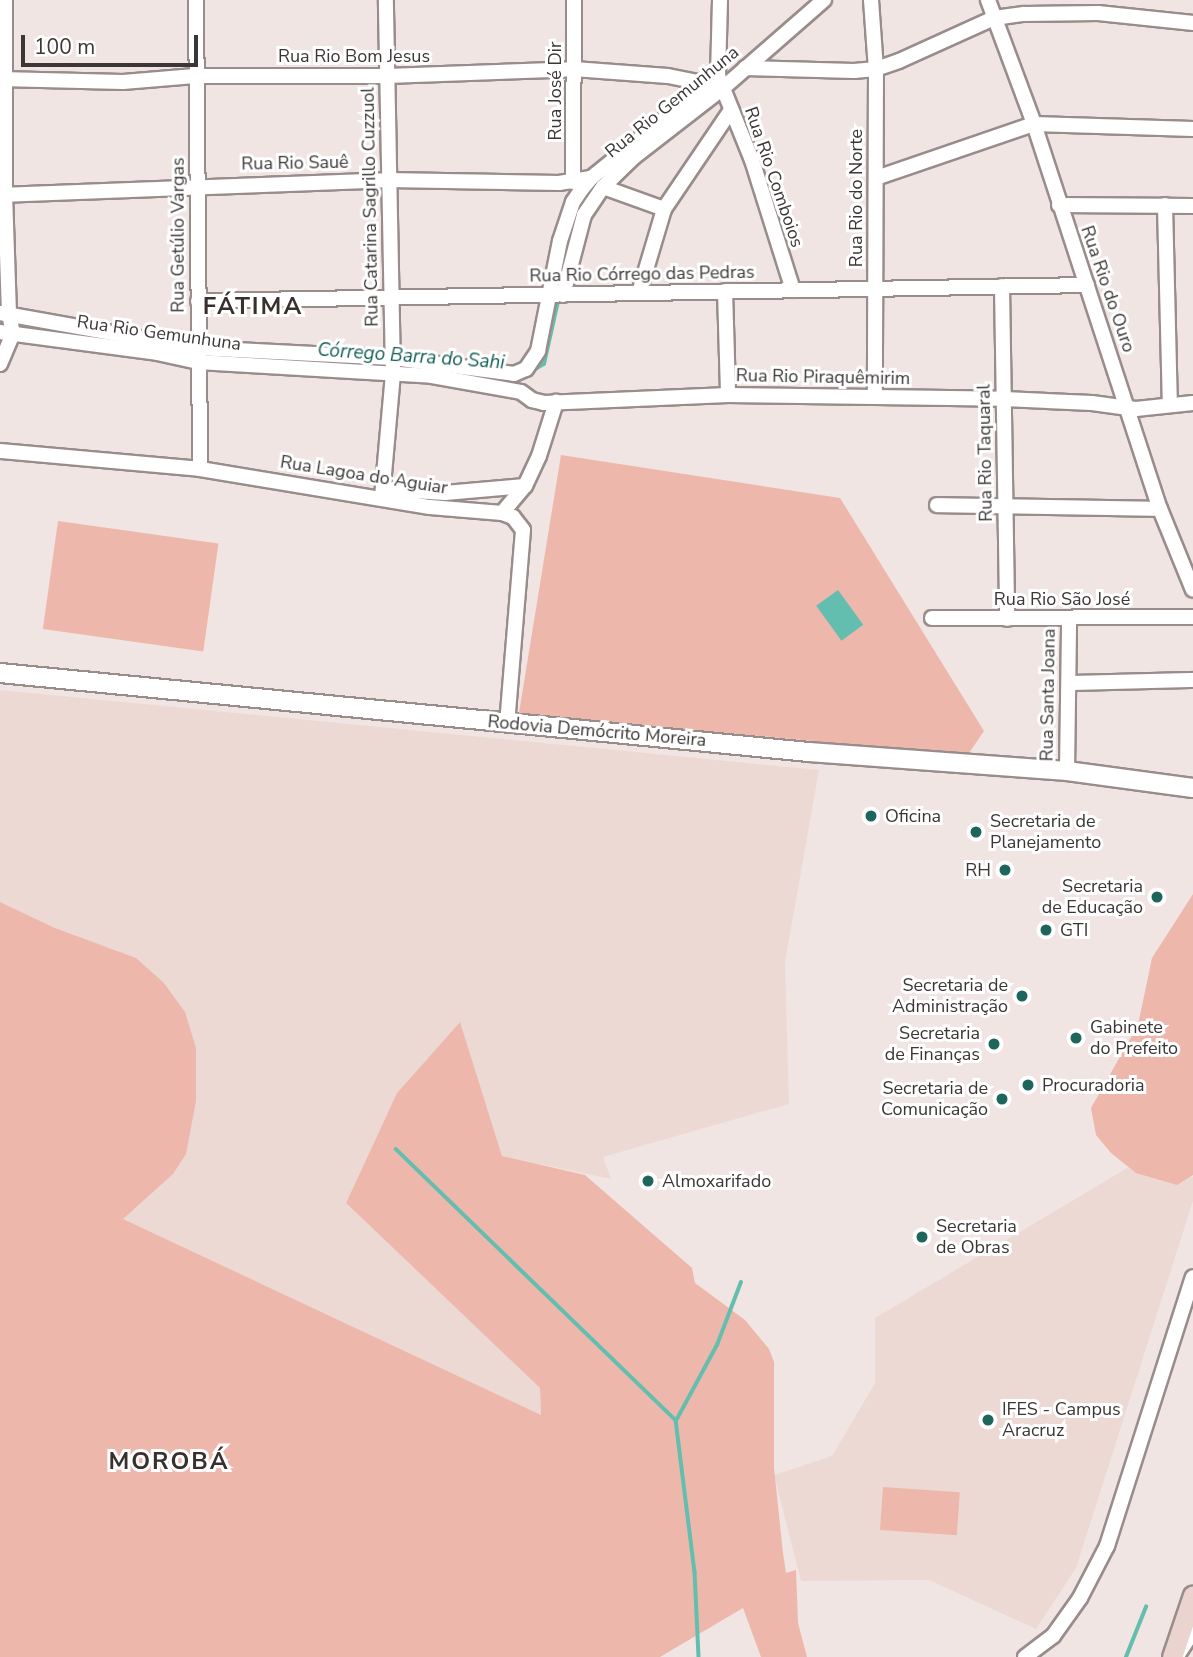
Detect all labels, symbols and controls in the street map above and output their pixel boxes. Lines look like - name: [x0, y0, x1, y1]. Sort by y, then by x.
- scale bar: [24, 21, 201, 65]
- text: 100 m: [34, 33, 95, 61]
- street label: Rua Rio Gemunhuna: [601, 41, 743, 163]
- street label: Rua José Dir: [544, 42, 566, 140]
- street label: Rua Rio Bom Jesus: [278, 45, 430, 67]
- street label: Rua Catarina Sagrillo Cuzzuol: [357, 87, 383, 327]
- street label: Rua Rio Comboios: [740, 104, 808, 250]
- street label: Rua Rio do Norte: [845, 129, 867, 267]
- street label: Rua Rio Sauê: [241, 151, 349, 175]
- street label: Rua Getúlio Vargas: [167, 157, 189, 313]
- street label: Rua Rio do Ouro: [1076, 223, 1140, 355]
- street label: Rua Rio Córrego das Pedras: [529, 261, 755, 287]
- district label: FÁTIMA: [204, 293, 302, 321]
- street label: Rua Rio Gemunhuna: [75, 311, 243, 355]
- water label: Córrego Barra do Sahi: [317, 339, 505, 375]
- street label: Rua Rio Piraquêmirim: [736, 365, 910, 389]
- street label: Rua Rio Taquaral: [973, 384, 997, 522]
- street label: Rua Lagoa do Aguiar: [279, 451, 449, 499]
- street label: Rua Rio São José: [994, 588, 1130, 610]
- street label: Rua Santa Joana: [1036, 628, 1060, 762]
- street label: Rodovia Demócrito Moreira: [487, 711, 707, 751]
- place label: Oficina: [885, 805, 941, 827]
- marker: Oficina: [863, 808, 879, 824]
- place label: Secretaria de Planejamento: [990, 811, 1101, 854]
- marker: Secretaria de Planejamento: [968, 824, 984, 840]
- place label: RH: [965, 859, 991, 881]
- marker: RH: [997, 862, 1013, 878]
- place label: Secretaria de Educação: [1042, 876, 1143, 918]
- marker: Secretaria de Educação: [1149, 889, 1165, 905]
- place label: GTI: [1060, 919, 1088, 941]
- marker: GTI: [1038, 922, 1054, 938]
- place label: Secretaria de Administração: [892, 975, 1008, 1018]
- marker: Secretaria de Administração: [1014, 988, 1030, 1004]
- place label: Gabinete do Prefeito: [1090, 1017, 1178, 1060]
- place label: Secretaria de Finanças: [885, 1023, 980, 1066]
- marker: Gabinete do Prefeito: [1068, 1030, 1084, 1046]
- marker: Secretaria de Finanças: [986, 1036, 1002, 1052]
- place label: Procuradoria: [1042, 1074, 1145, 1096]
- marker: Procuradoria: [1020, 1077, 1036, 1093]
- place label: Secretaria de Comunicação: [881, 1078, 988, 1120]
- marker: Secretaria de Comunicação: [994, 1091, 1010, 1107]
- place label: Almoxarifado: [662, 1170, 771, 1192]
- marker: Almoxarifado: [640, 1173, 656, 1189]
- place label: Secretaria de Obras: [936, 1216, 1017, 1258]
- marker: Secretaria de Obras: [914, 1229, 930, 1245]
- place label: IFES - Campus Aracruz: [1002, 1399, 1121, 1442]
- marker: IFES - Campus Aracruz: [980, 1412, 996, 1428]
- district label: MOROBÁ: [109, 1448, 229, 1476]

